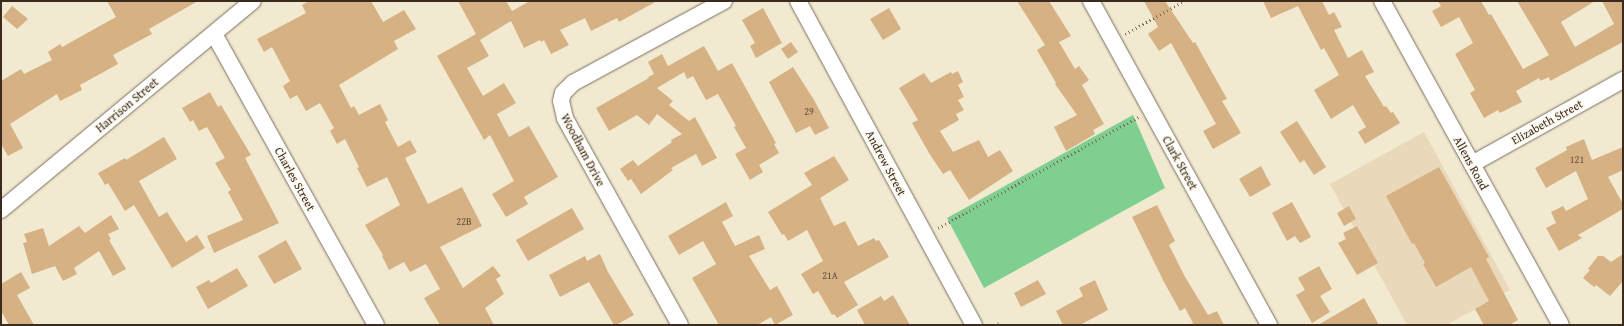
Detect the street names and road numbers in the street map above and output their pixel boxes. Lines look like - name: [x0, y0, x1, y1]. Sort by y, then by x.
- street label: Harrison Street: [93, 75, 161, 135]
- street label: Elizabeth Street: [1509, 96, 1585, 148]
- street label: Woodham Drive: [558, 111, 608, 189]
- street label: Andrew Street: [863, 128, 909, 198]
- street label: Clark Street: [1159, 133, 1201, 193]
- street label: Allens Road: [1450, 134, 1492, 192]
- street label: Charles Street: [272, 145, 318, 213]

